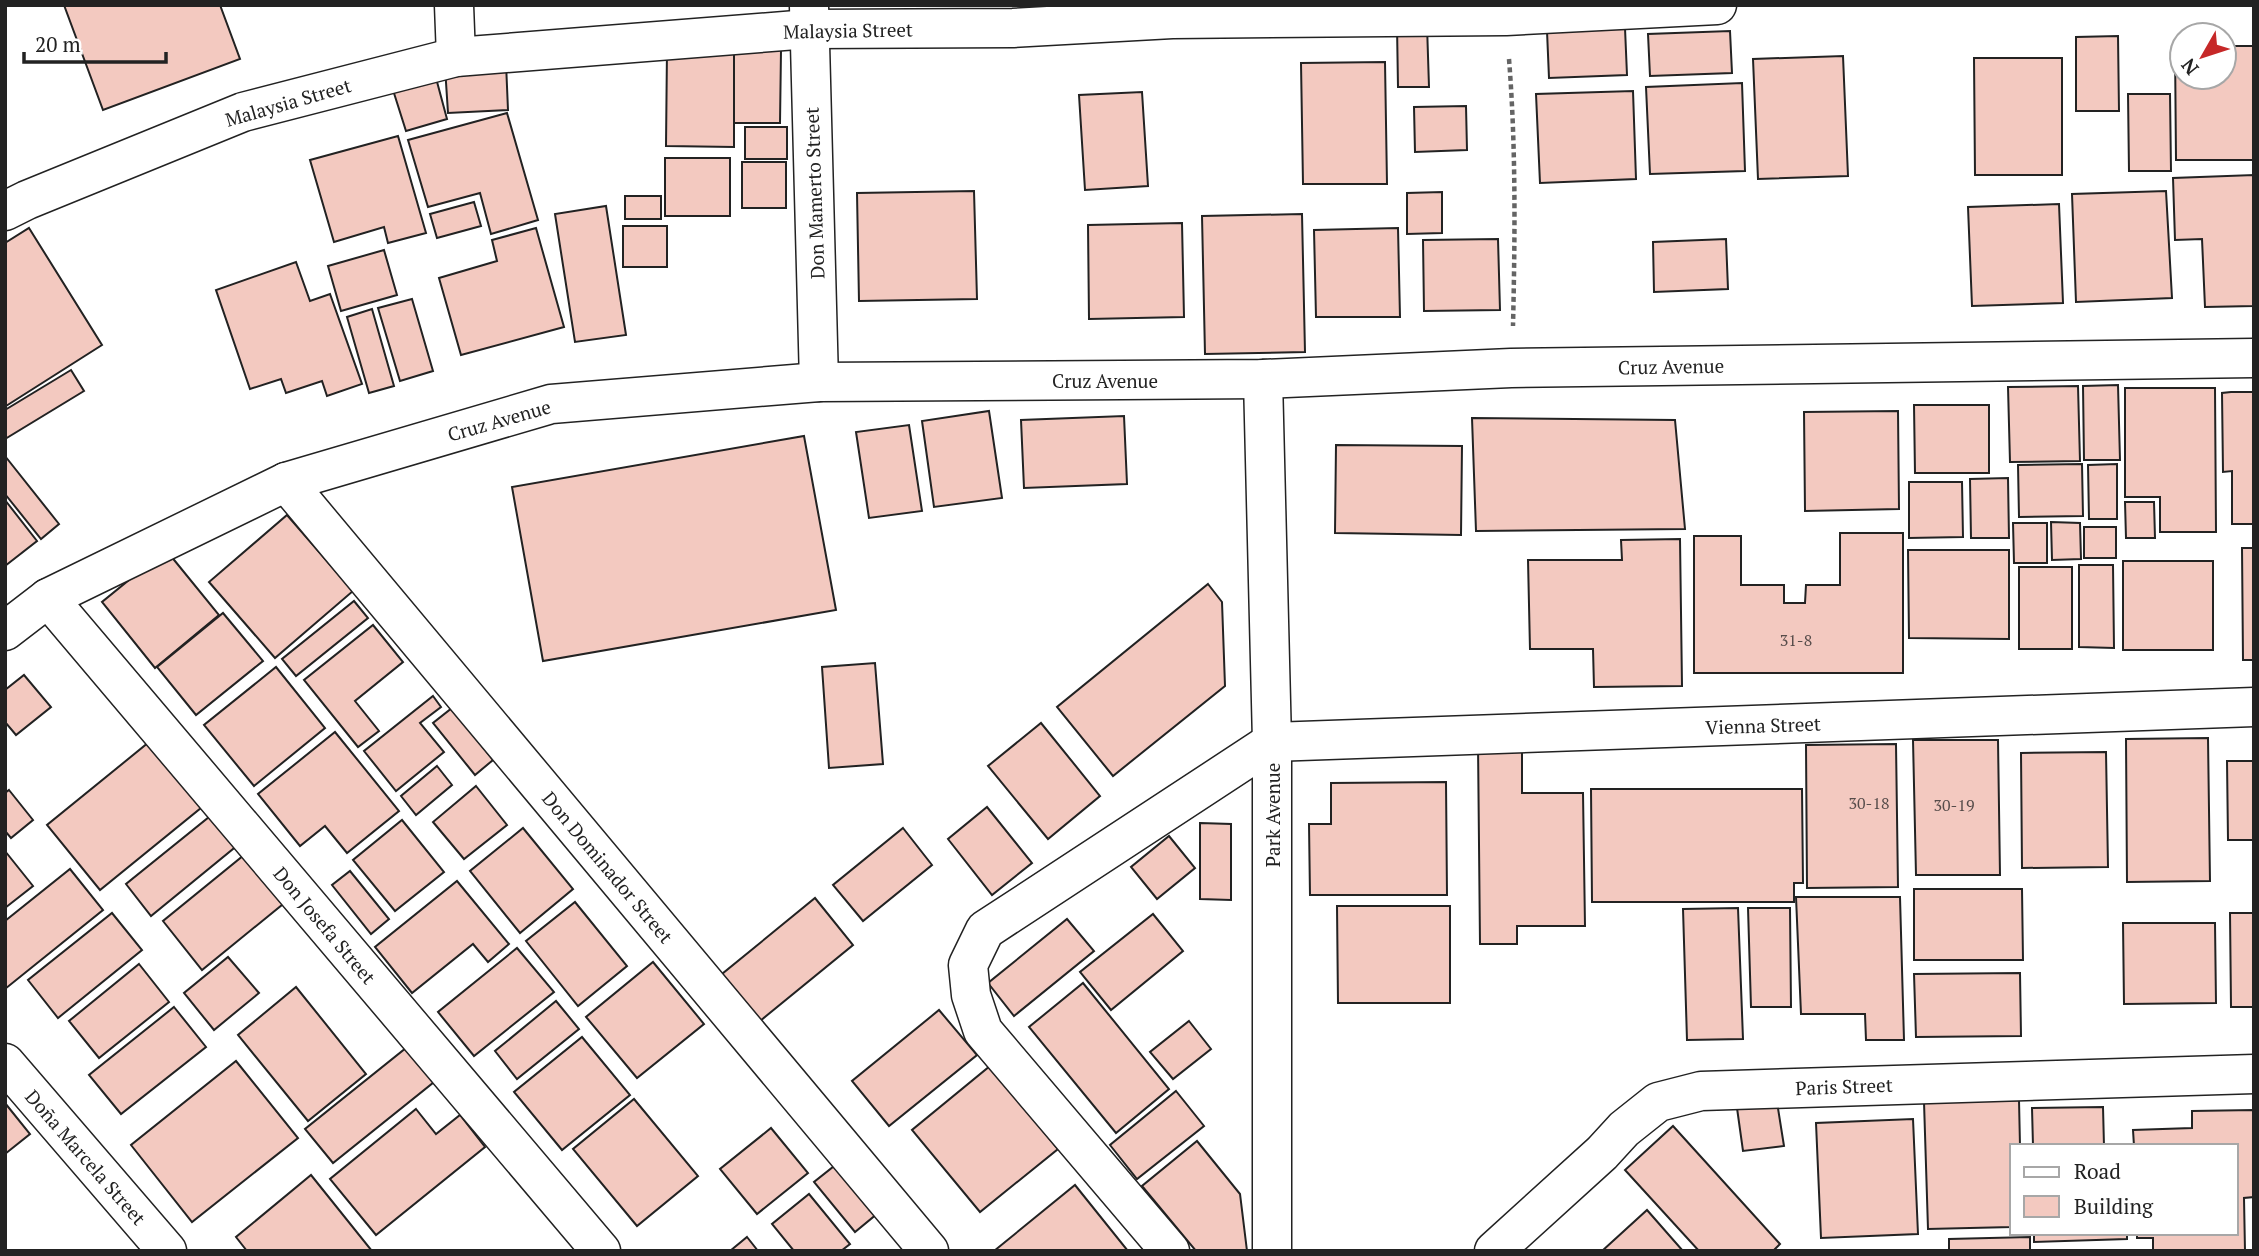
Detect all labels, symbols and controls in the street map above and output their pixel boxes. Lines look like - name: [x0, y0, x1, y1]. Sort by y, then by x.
- street label: Malaysia Street: [783, 16, 913, 44]
- scale bar: [24, 21, 166, 65]
- north arrow: [2168, 21, 2238, 91]
- text: 20 m: [35, 30, 81, 58]
- text: N: [2175, 53, 2204, 80]
- street label: Malaysia Street: [222, 72, 354, 132]
- street label: Don Mamerto Street: [799, 107, 829, 279]
- street label: Cruz Avenue: [1618, 353, 1724, 379]
- street label: Cruz Avenue: [1052, 368, 1158, 393]
- street label: Cruz Avenue: [445, 393, 553, 447]
- house number: 31-8: [1780, 629, 1812, 651]
- street label: Vienna Street: [1705, 710, 1821, 740]
- street label: Park Avenue: [1260, 763, 1285, 867]
- street label: Don Dominador Street: [537, 786, 679, 948]
- house number: 30-18: [1849, 792, 1889, 814]
- house number: 30-19: [1934, 794, 1974, 816]
- street label: Don Josefa Street: [268, 861, 382, 989]
- street label: Paris Street: [1795, 1072, 1893, 1100]
- street label: Doña Marcela Street: [20, 1084, 152, 1230]
- legend: [2010, 1144, 2238, 1235]
- text: Road: [2074, 1157, 2121, 1185]
- text: Building: [2074, 1192, 2154, 1220]

